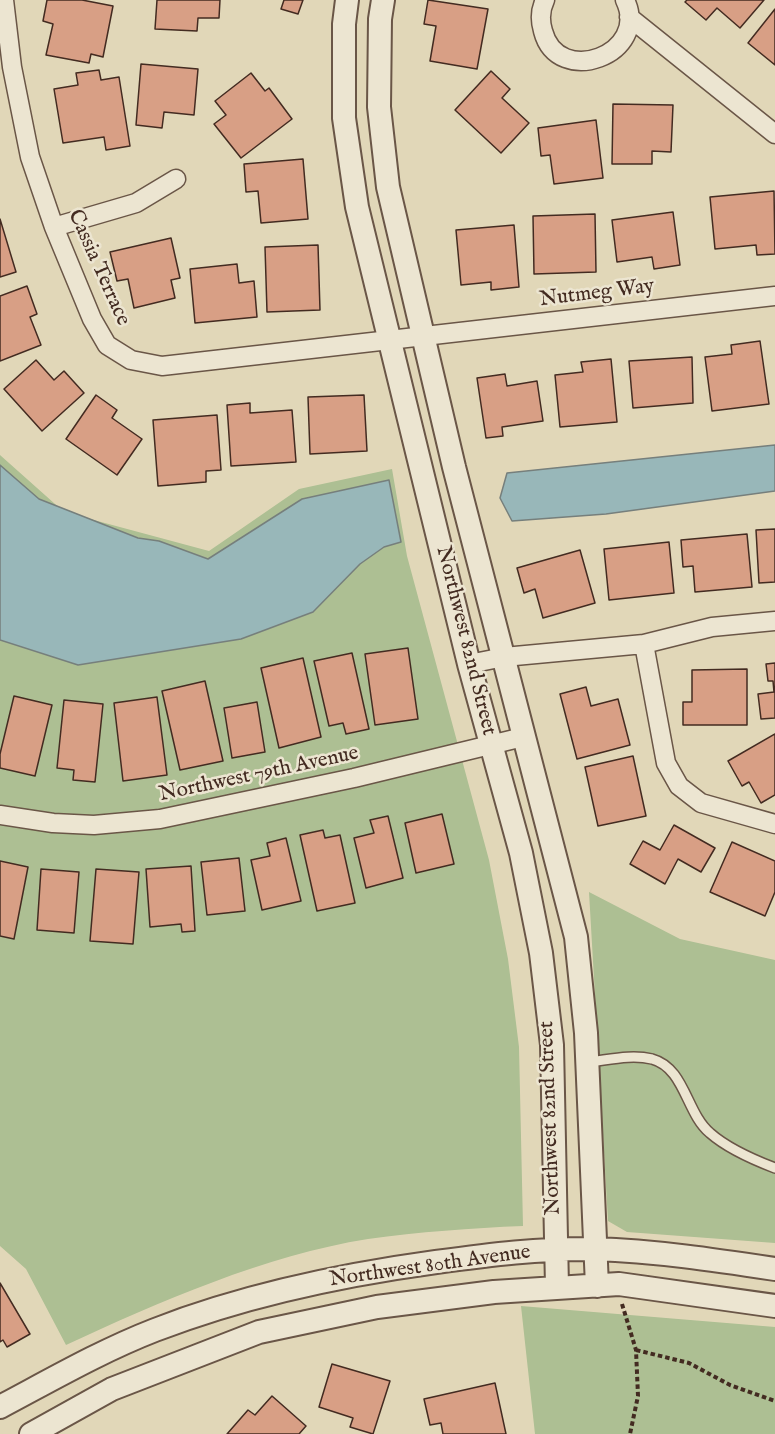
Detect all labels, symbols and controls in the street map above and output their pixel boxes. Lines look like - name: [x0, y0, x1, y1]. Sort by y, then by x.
- street label: Cassia Terrace: [61, 206, 135, 330]
- street label: Nutmeg Way: [538, 274, 656, 314]
- street label: Northwest 82nd Street: [429, 544, 501, 738]
- street label: Northwest 79th Avenue: [157, 742, 361, 808]
- street label: Northwest 82nd Street: [535, 1020, 567, 1216]
- street label: Northwest 80th Avenue: [328, 1240, 532, 1294]

